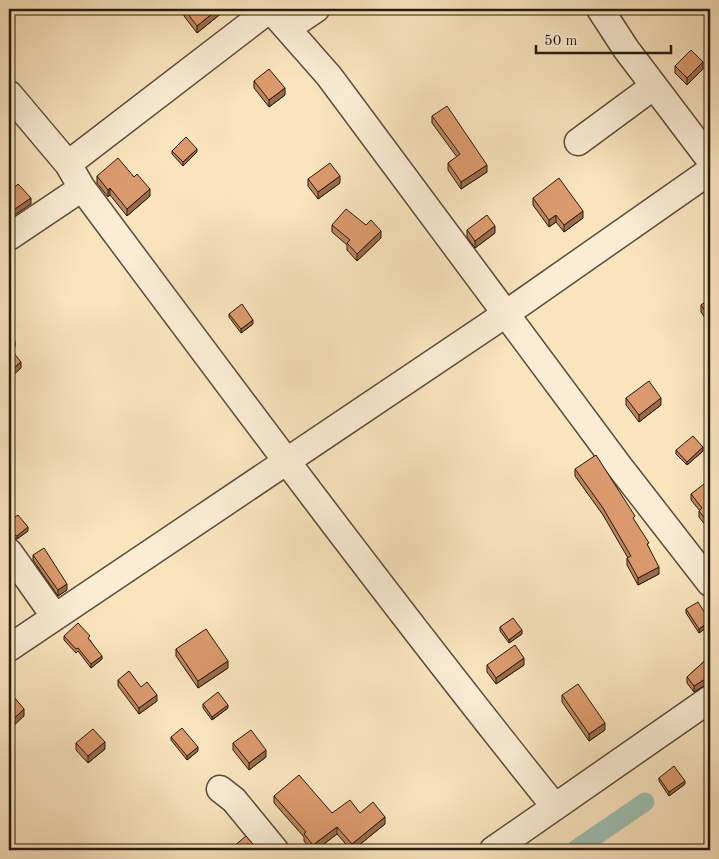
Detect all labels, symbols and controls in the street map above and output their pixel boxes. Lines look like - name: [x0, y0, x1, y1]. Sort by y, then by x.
- scale bar: [536, 22, 672, 54]
- text: 50 m: [544, 34, 578, 49]

